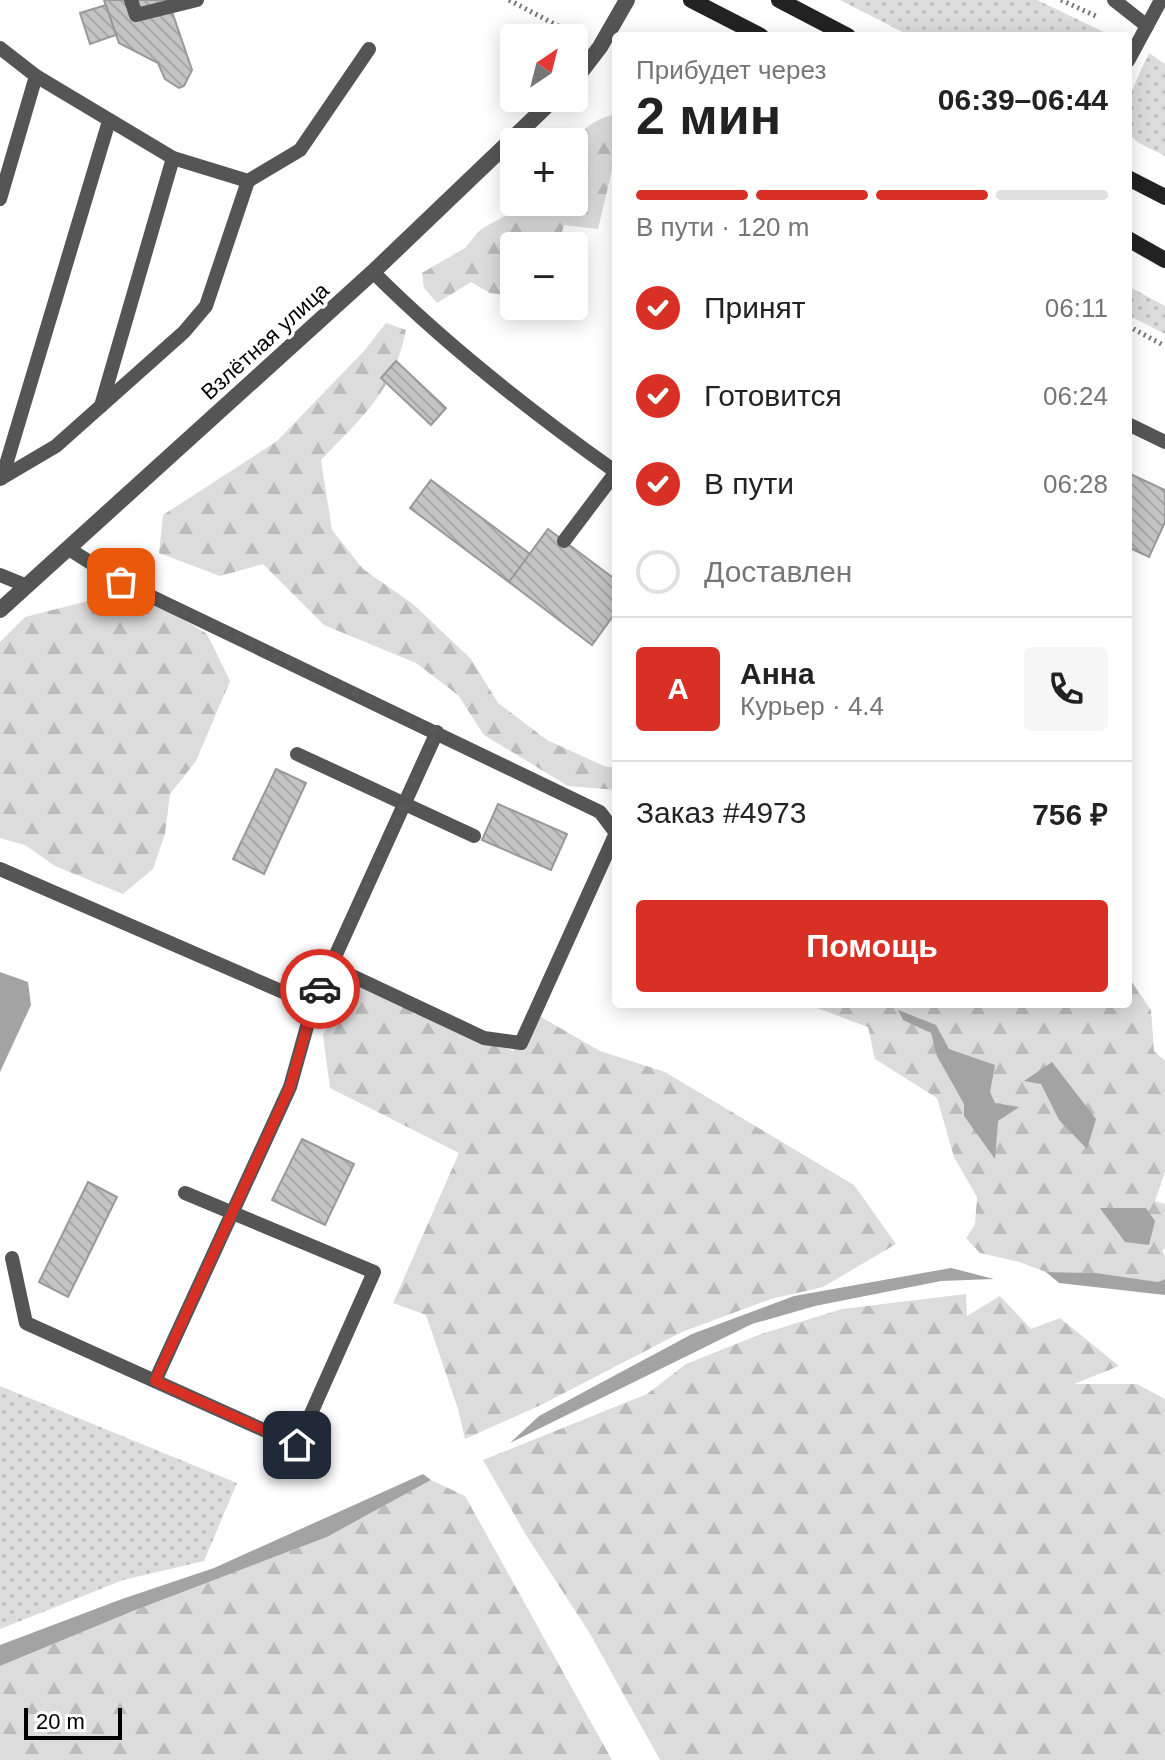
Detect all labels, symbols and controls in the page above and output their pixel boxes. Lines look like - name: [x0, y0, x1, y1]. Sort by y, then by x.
- north arrow: [500, 24, 588, 112]
- map controls: [500, 24, 588, 320]
- text: Прибудет через: [636, 55, 826, 85]
- text: 06:39–06:44: [938, 83, 1108, 116]
- text: 2 мин: [636, 87, 781, 145]
- button: +: [500, 128, 588, 216]
- text: В пути · 120 m: [636, 212, 809, 242]
- button: −: [500, 232, 588, 320]
- street label: Взлётная улица: [196, 277, 334, 405]
- icon: check: [636, 286, 680, 330]
- text: Принят: [704, 291, 806, 324]
- text: 06:11: [1045, 293, 1108, 323]
- icon: check: [636, 374, 680, 418]
- text: Готовится: [704, 379, 842, 412]
- text: 06:24: [1043, 381, 1108, 411]
- icon: check: [636, 462, 680, 506]
- text: В пути: [704, 467, 794, 500]
- text: 06:28: [1043, 469, 1108, 499]
- pin: [87, 548, 155, 616]
- text: Доставлен: [704, 555, 852, 588]
- icon: bag: [99, 560, 143, 604]
- button: phone: [1024, 647, 1108, 731]
- text: Анна: [740, 657, 815, 690]
- text: А: [667, 672, 689, 705]
- text: Курьер · 4.4: [740, 691, 884, 721]
- text: Заказ #4973: [636, 796, 806, 829]
- text: 756 ₽: [1032, 798, 1108, 831]
- button: Помощь: [636, 900, 1108, 992]
- courier: [280, 949, 360, 1029]
- icon: car: [298, 967, 342, 1011]
- pin: [263, 1411, 331, 1479]
- icon: home: [275, 1423, 319, 1467]
- scale bar: [24, 1704, 122, 1740]
- text: 20 m: [36, 1709, 85, 1734]

